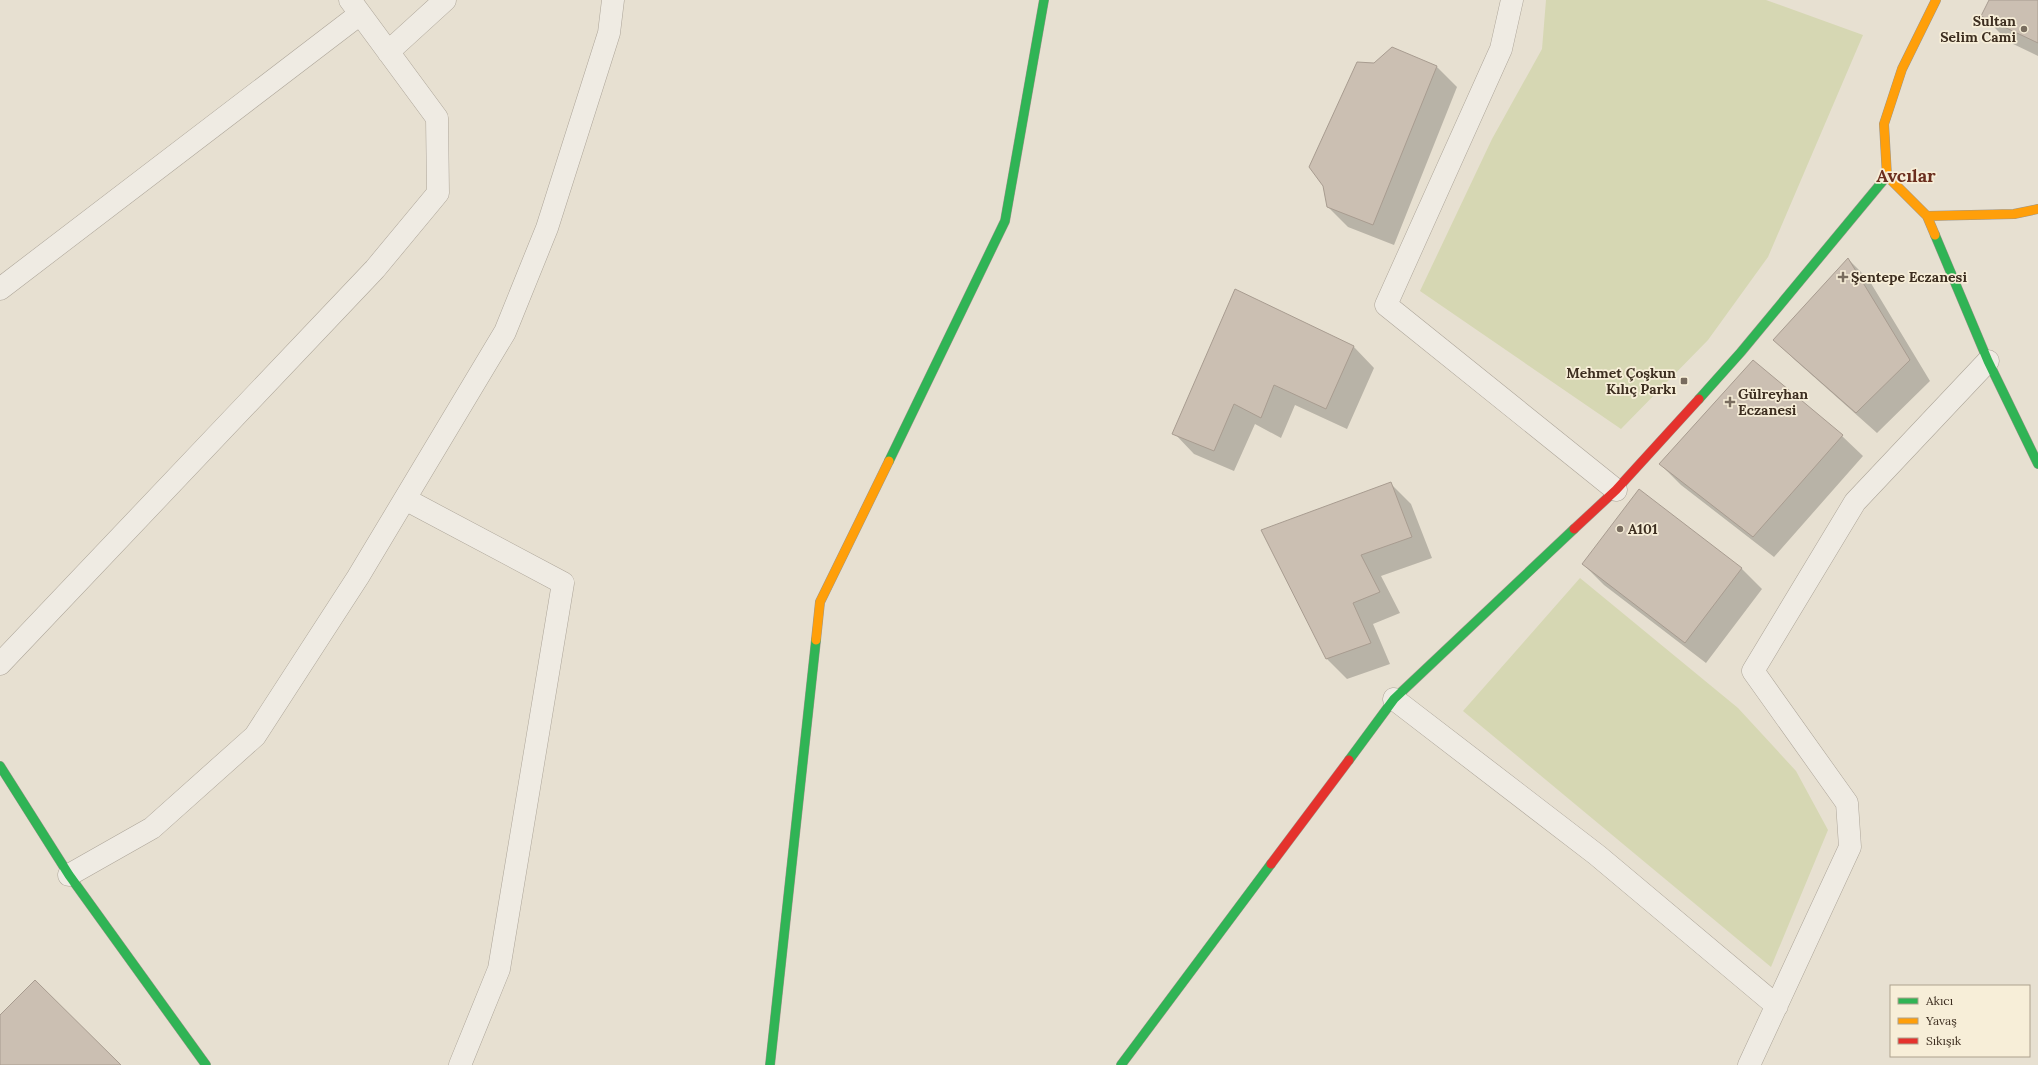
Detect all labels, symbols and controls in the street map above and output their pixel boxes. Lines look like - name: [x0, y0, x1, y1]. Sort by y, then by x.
- place label: Sultan Selim Cami: [1940, 12, 2016, 46]
- marker: Sultan Selim Cami: [2019, 24, 2029, 34]
- district label: Avcılar: [1876, 164, 1936, 187]
- place label: Şentepe Eczanesi: [1851, 268, 1967, 286]
- marker: Şentepe Eczanesi: [1838, 272, 1848, 282]
- place label: Mehmet Çoşkun Kılıç Parkı: [1566, 364, 1676, 398]
- marker: Mehmet Çoşkun Kılıç Parkı: [1679, 376, 1689, 386]
- place label: Gülreyhan Eczanesi: [1738, 385, 1808, 419]
- marker: Gülreyhan Eczanesi: [1725, 397, 1735, 407]
- place label: A101: [1628, 520, 1658, 538]
- marker: A101: [1615, 524, 1625, 534]
- legend: [1890, 985, 2030, 1057]
- text: Akıcı: [1925, 993, 1953, 1008]
- text: Yavaş: [1925, 1013, 1957, 1028]
- text: Sıkışık: [1926, 1033, 1962, 1048]

